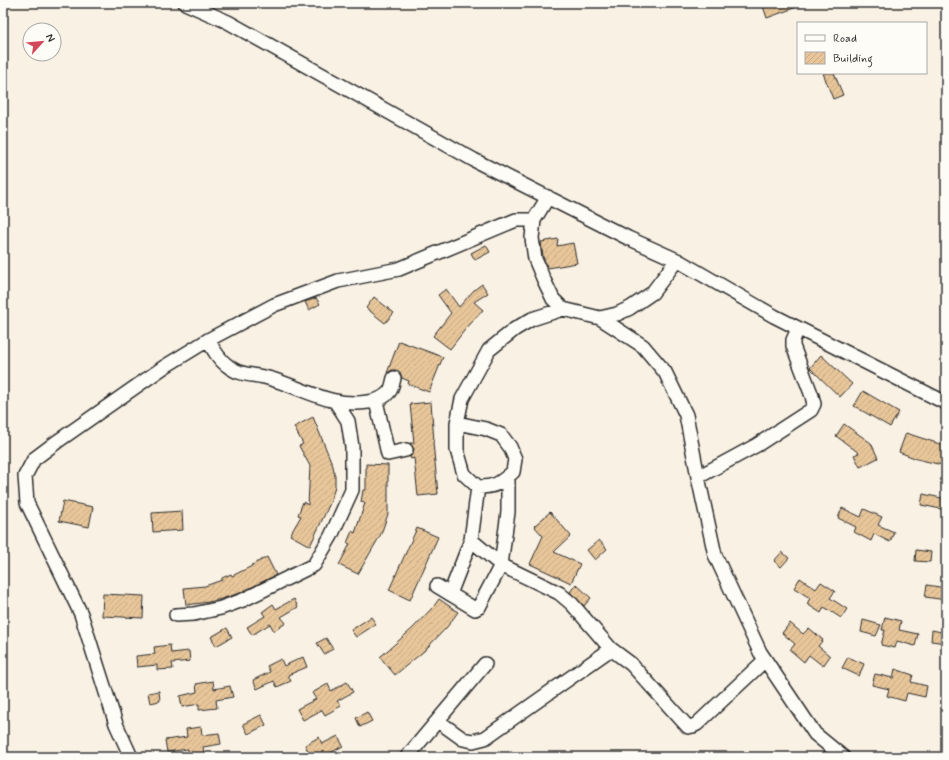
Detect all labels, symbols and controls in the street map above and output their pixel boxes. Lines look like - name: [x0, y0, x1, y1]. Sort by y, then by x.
- north arrow: [22, 22, 62, 62]
- legend: [797, 22, 927, 74]
- text: N: [42, 31, 58, 44]
- text: Road: [833, 31, 857, 47]
- text: Building: [833, 51, 873, 68]

